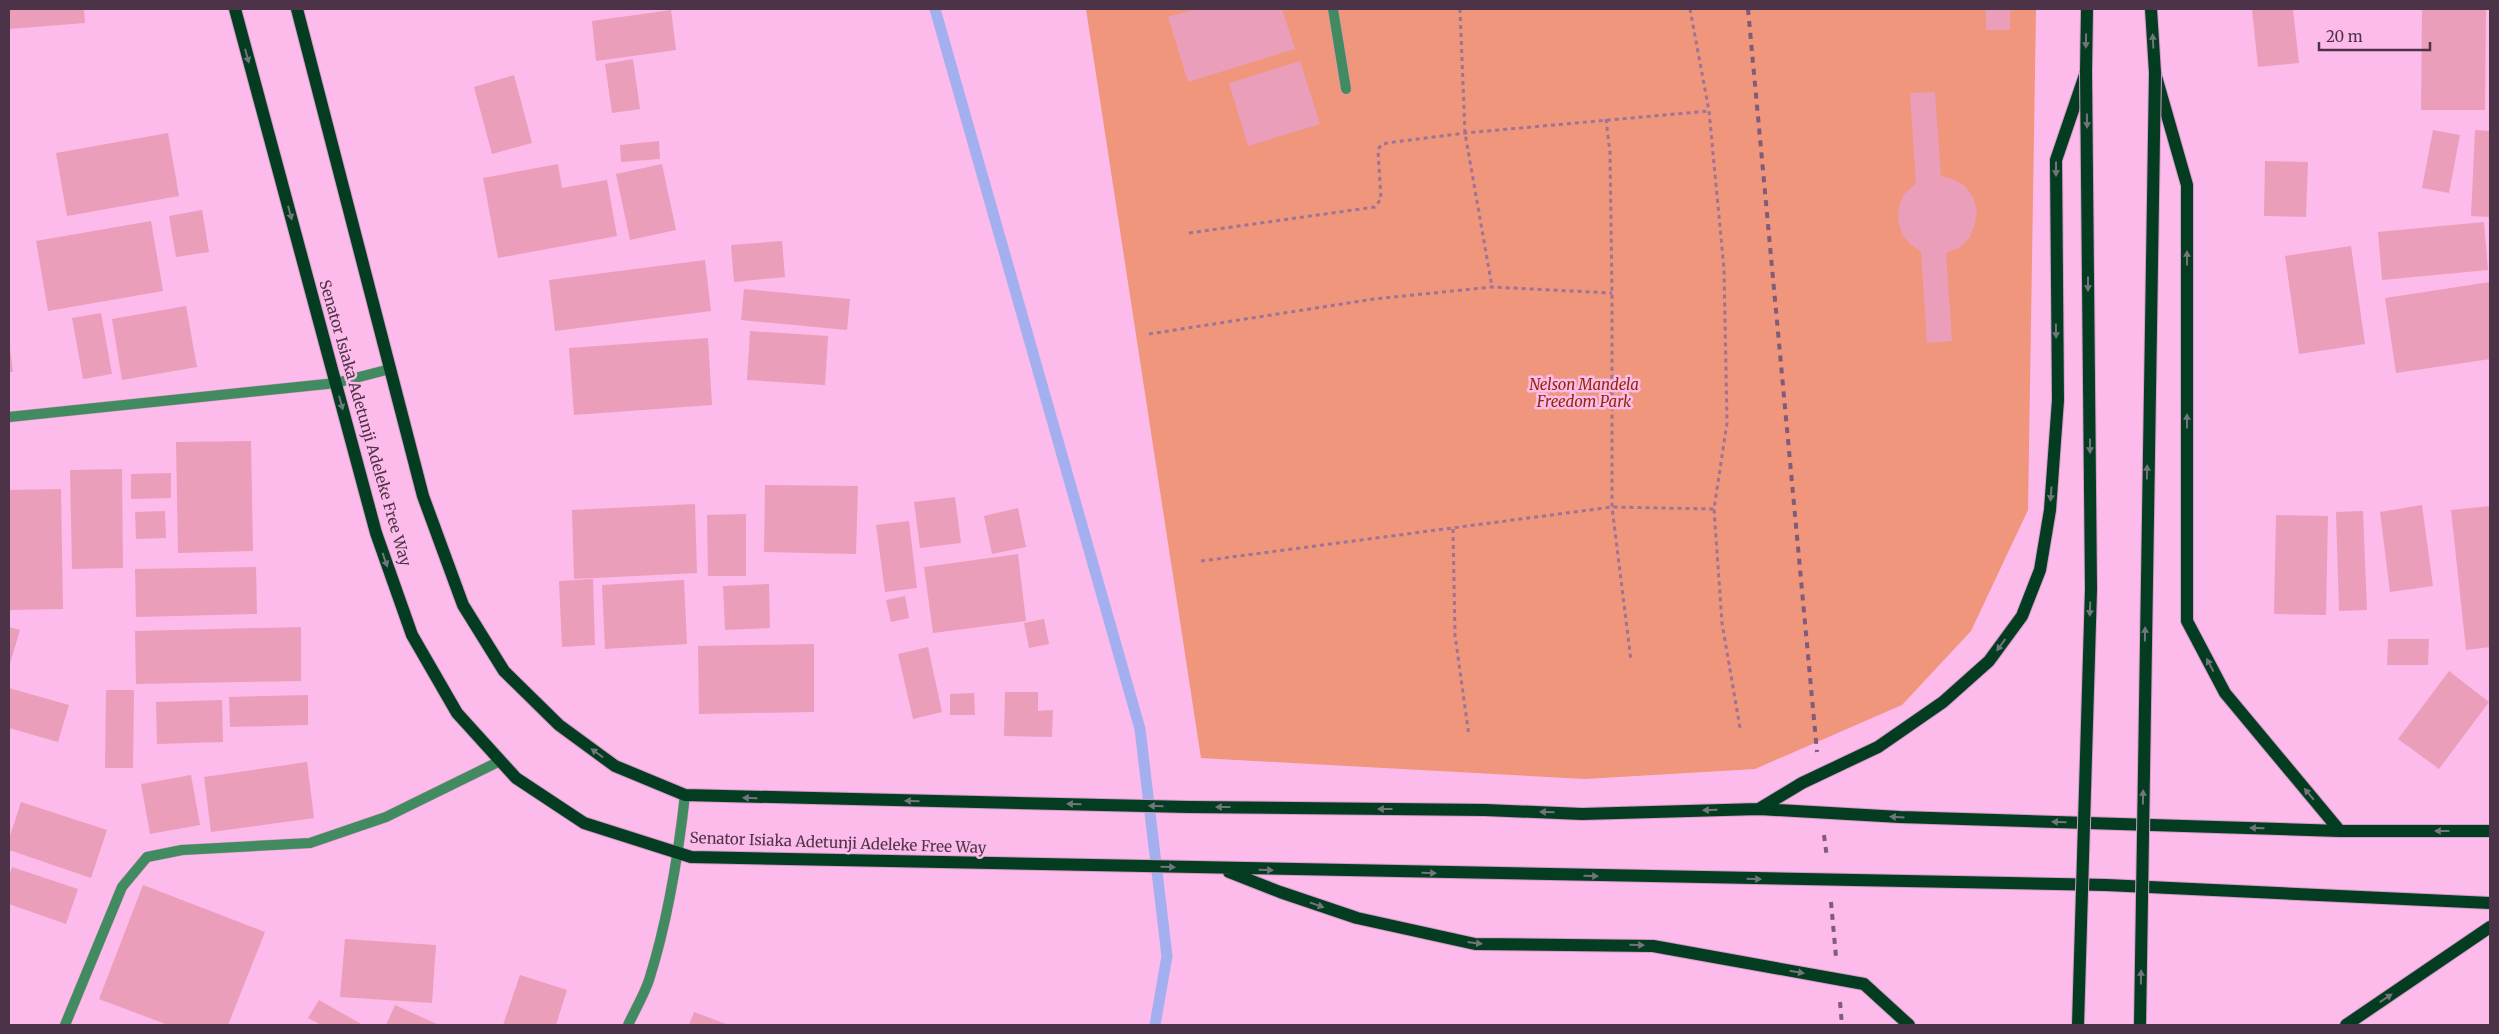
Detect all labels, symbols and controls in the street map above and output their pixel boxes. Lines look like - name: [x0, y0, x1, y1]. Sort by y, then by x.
- scale bar: [2319, 20, 2430, 52]
- text: 20 m: [2326, 27, 2363, 46]
- one-way arrow: [2082, 33, 2090, 49]
- one-way arrow: [2149, 33, 2157, 49]
- one-way arrow: [244, 48, 252, 63]
- one-way arrow: [2083, 113, 2091, 129]
- one-way arrow: [2052, 161, 2060, 177]
- one-way arrow: [286, 205, 294, 220]
- one-way arrow: [2183, 250, 2191, 266]
- one-way arrow: [2084, 276, 2092, 292]
- street label: Senator Isiaka Adetunji Adeleke Free Way: [315, 278, 416, 568]
- one-way arrow: [2053, 324, 2061, 340]
- park label: Nelson Mandela Freedom Park: [1529, 375, 1639, 411]
- one-way arrow: [337, 396, 345, 411]
- one-way arrow: [2183, 413, 2191, 429]
- one-way arrow: [2086, 438, 2094, 454]
- one-way arrow: [2143, 463, 2151, 479]
- one-way arrow: [2047, 486, 2055, 502]
- one-way arrow: [382, 552, 389, 567]
- one-way arrow: [2086, 601, 2094, 617]
- one-way arrow: [2141, 626, 2149, 642]
- one-way arrow: [1996, 638, 2006, 652]
- one-way arrow: [2206, 658, 2214, 672]
- one-way arrow: [590, 748, 604, 758]
- one-way arrow: [2139, 788, 2147, 804]
- one-way arrow: [2303, 788, 2315, 800]
- one-way arrow: [741, 793, 757, 801]
- one-way arrow: [904, 796, 920, 804]
- one-way arrow: [1066, 800, 1082, 808]
- one-way arrow: [1148, 802, 1164, 810]
- one-way arrow: [1214, 803, 1230, 811]
- one-way arrow: [1377, 805, 1393, 813]
- one-way arrow: [1702, 806, 1718, 814]
- one-way arrow: [1539, 808, 1555, 816]
- one-way arrow: [1889, 813, 1905, 821]
- one-way arrow: [2051, 818, 2067, 826]
- one-way arrow: [2248, 824, 2264, 832]
- one-way arrow: [2433, 827, 2449, 835]
- street label: Senator Isiaka Adetunji Adeleke Free Way: [689, 828, 987, 857]
- one-way arrow: [1160, 863, 1176, 871]
- one-way arrow: [1258, 866, 1274, 874]
- one-way arrow: [1421, 869, 1437, 877]
- one-way arrow: [1583, 872, 1599, 880]
- one-way arrow: [1746, 875, 1762, 883]
- one-way arrow: [1310, 901, 1325, 909]
- one-way arrow: [1467, 939, 1483, 947]
- one-way arrow: [1629, 941, 1645, 949]
- one-way arrow: [1789, 968, 1805, 976]
- one-way arrow: [2137, 968, 2145, 984]
- one-way arrow: [2380, 993, 2393, 1003]

